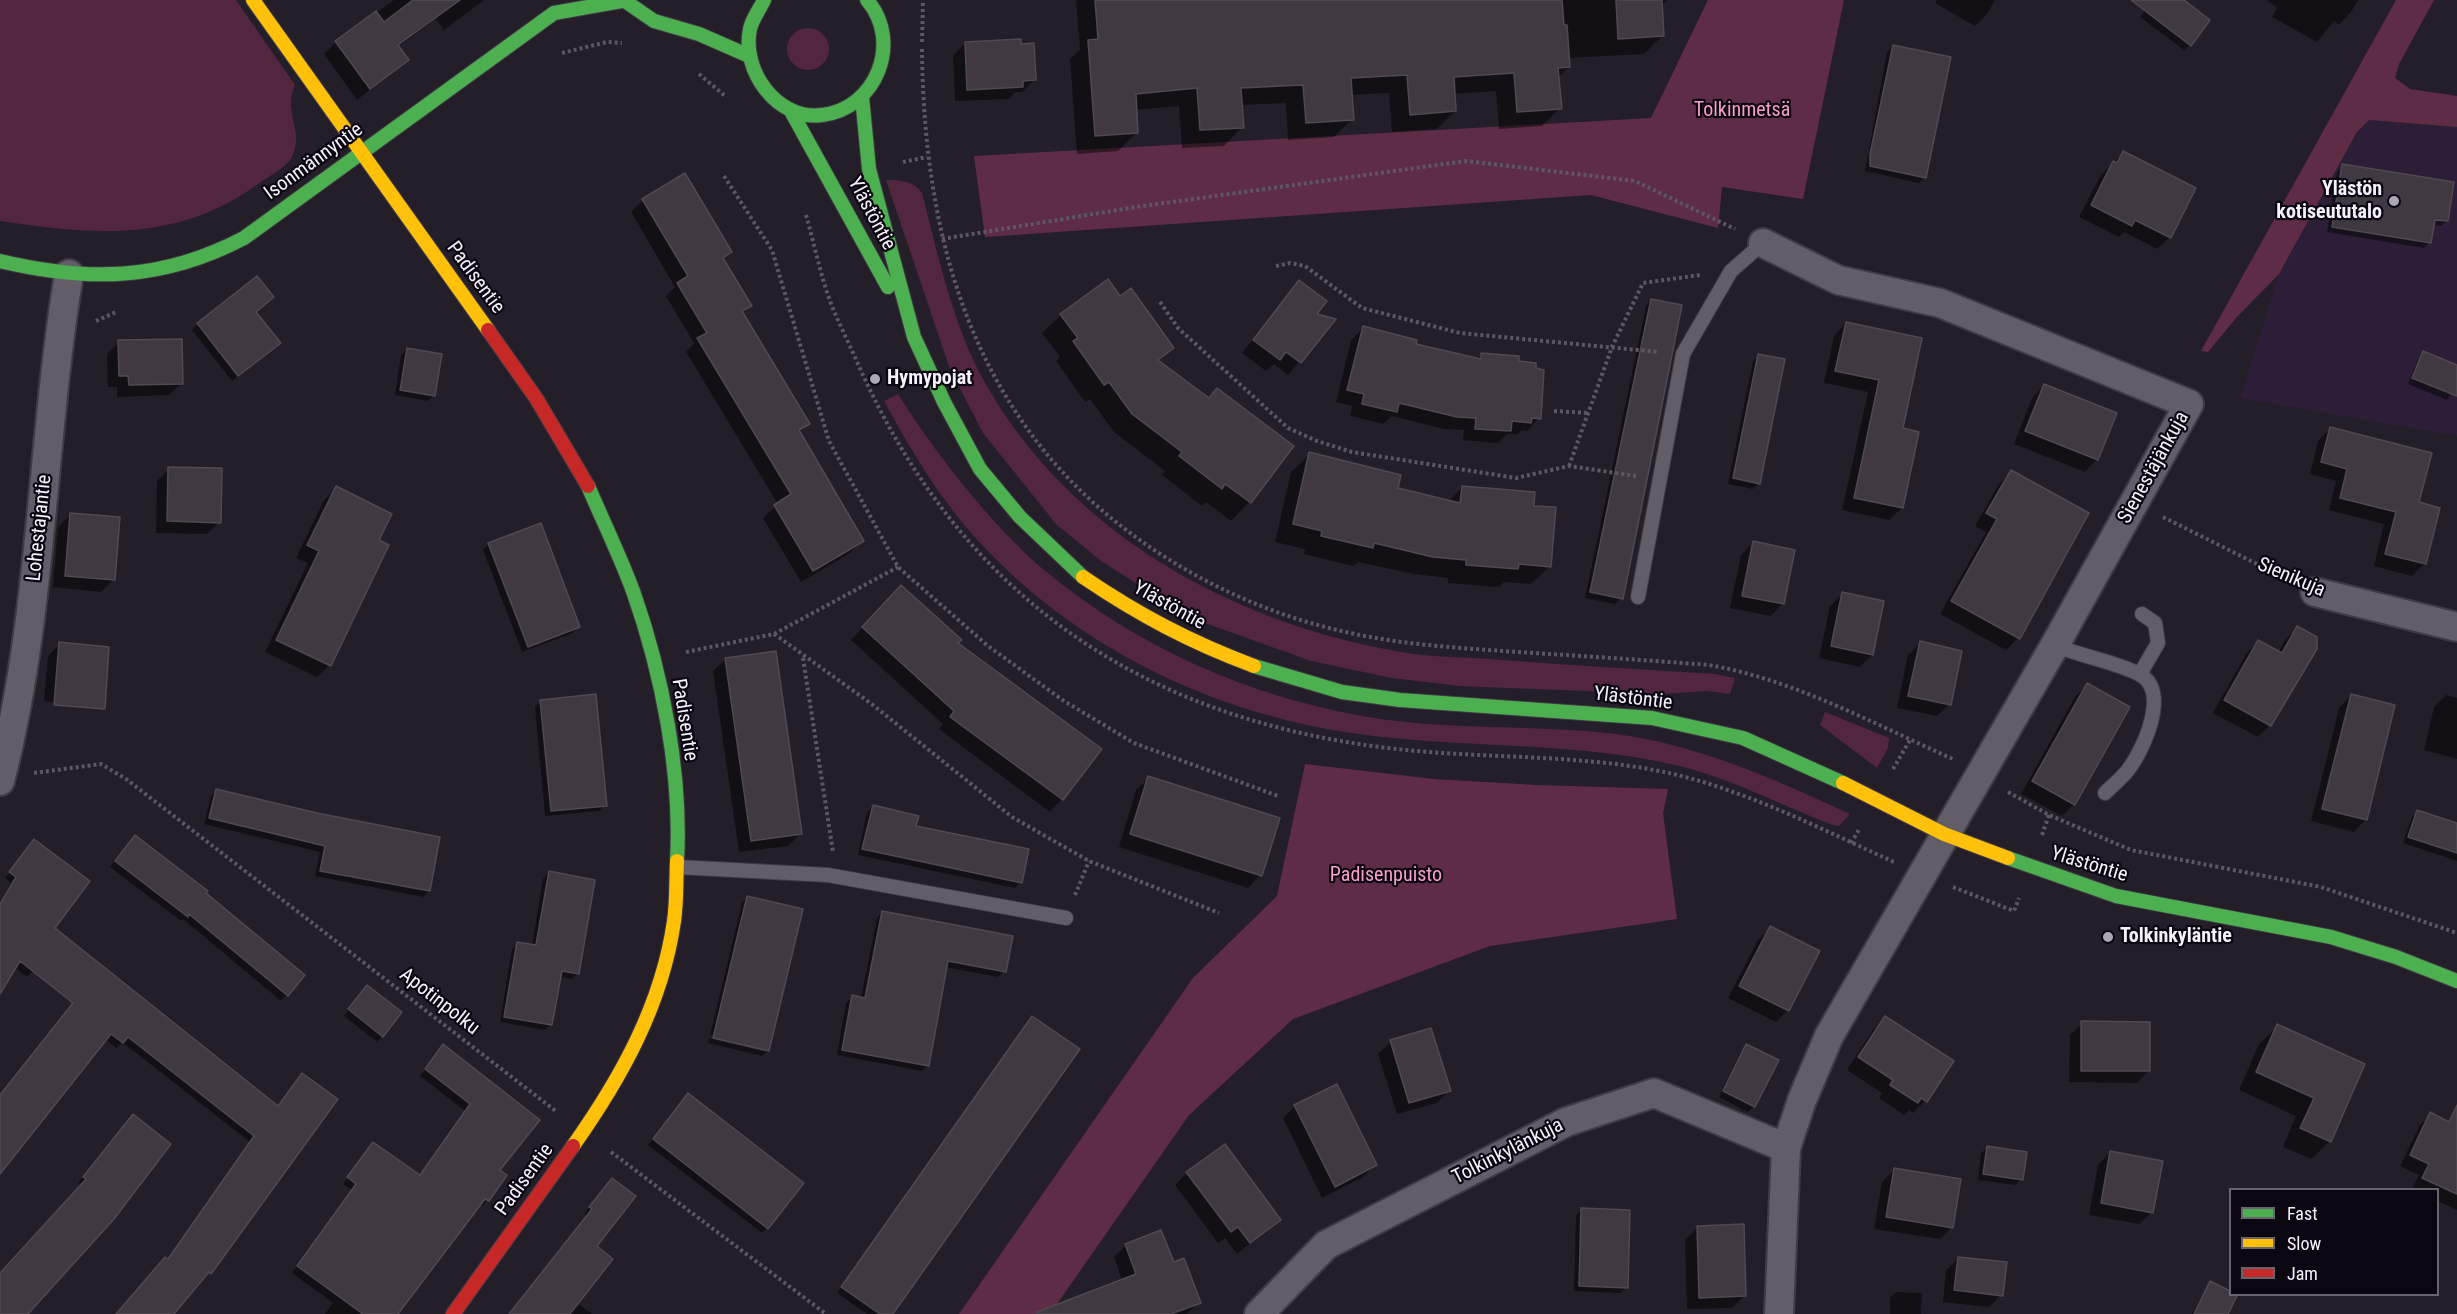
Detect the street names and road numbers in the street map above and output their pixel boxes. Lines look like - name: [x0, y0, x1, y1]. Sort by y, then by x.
- street label: Isonmännyntie: [260, 118, 368, 206]
- street label: Ylästöntie: [842, 173, 900, 255]
- street label: Padisentie: [441, 237, 509, 319]
- street label: Sienestäjänkuja: [2113, 408, 2195, 528]
- street label: Lohestajantie: [22, 474, 58, 582]
- street label: Sienikuja: [2253, 553, 2329, 603]
- street label: Ylästöntie: [1129, 576, 1209, 636]
- street label: Padisentie: [666, 677, 702, 763]
- street label: Ylästöntie: [1592, 682, 1674, 716]
- street label: Ylästöntie: [2048, 842, 2130, 888]
- street label: Apotinpolku: [394, 963, 484, 1041]
- street label: Tolkinkylänkuja: [1449, 1114, 1567, 1190]
- street label: Padisentie: [491, 1139, 559, 1221]

